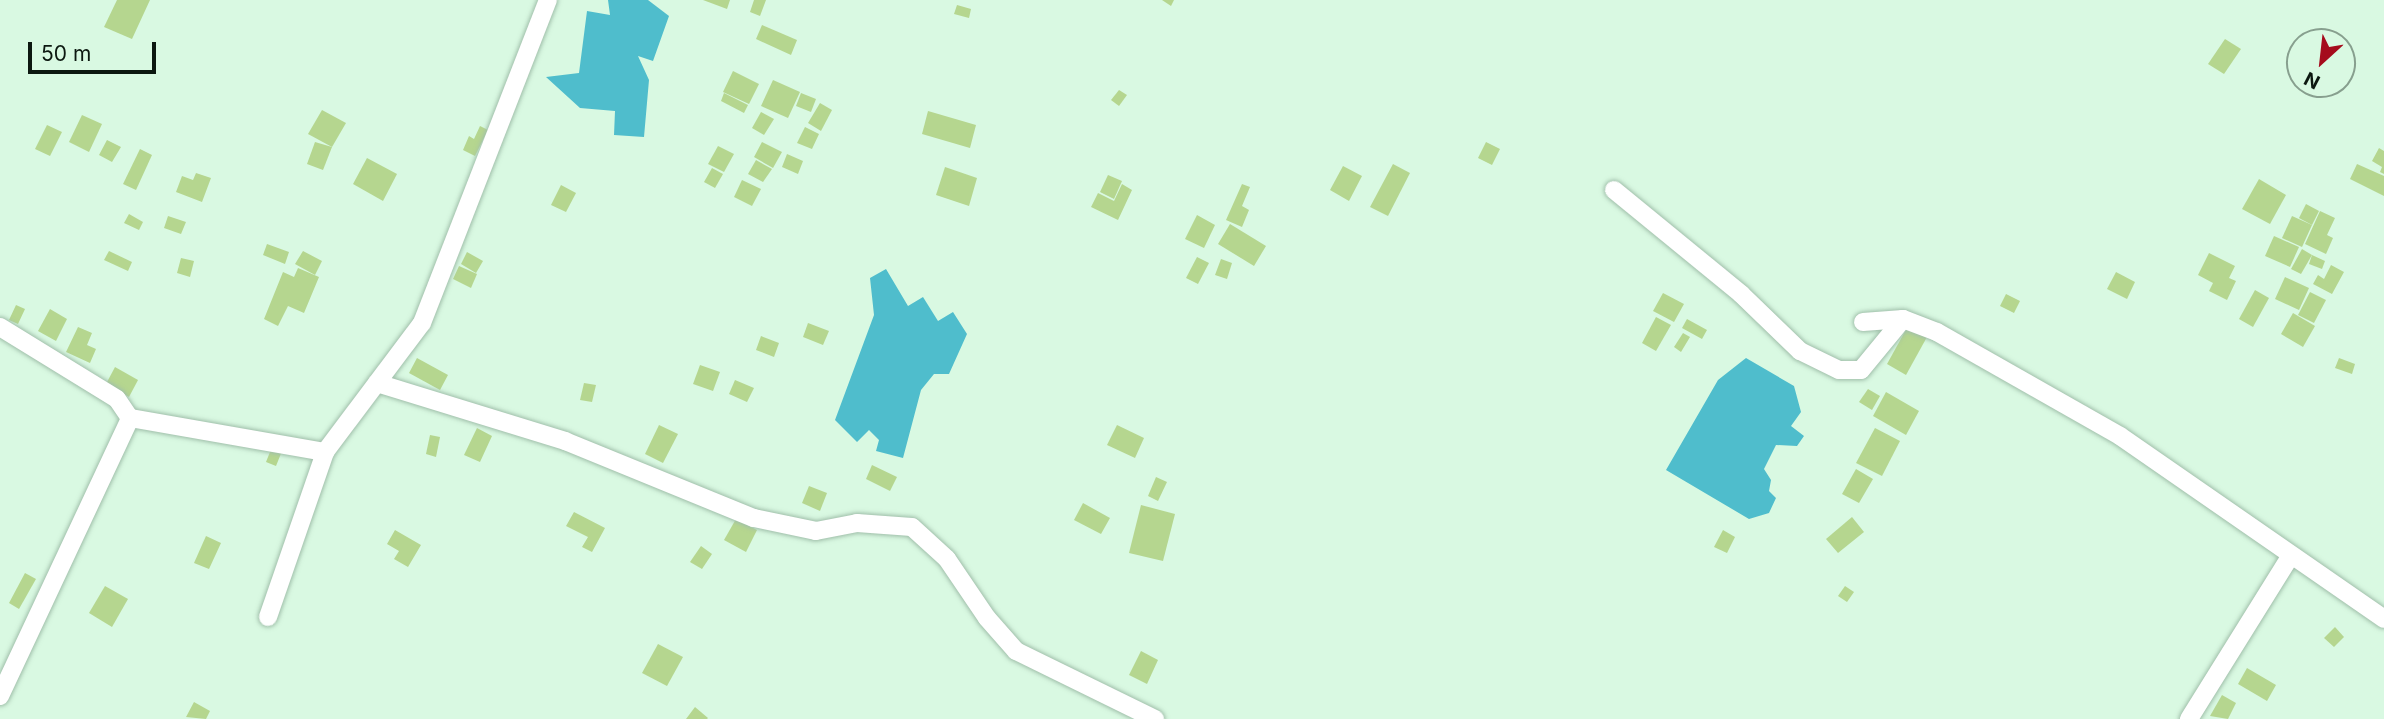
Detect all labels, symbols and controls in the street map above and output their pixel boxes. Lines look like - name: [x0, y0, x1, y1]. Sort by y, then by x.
- scale bar: [32, 28, 159, 72]
- north arrow: [2286, 28, 2356, 98]
- text: 50 m: [41, 41, 91, 66]
- text: N: [2300, 67, 2324, 94]

